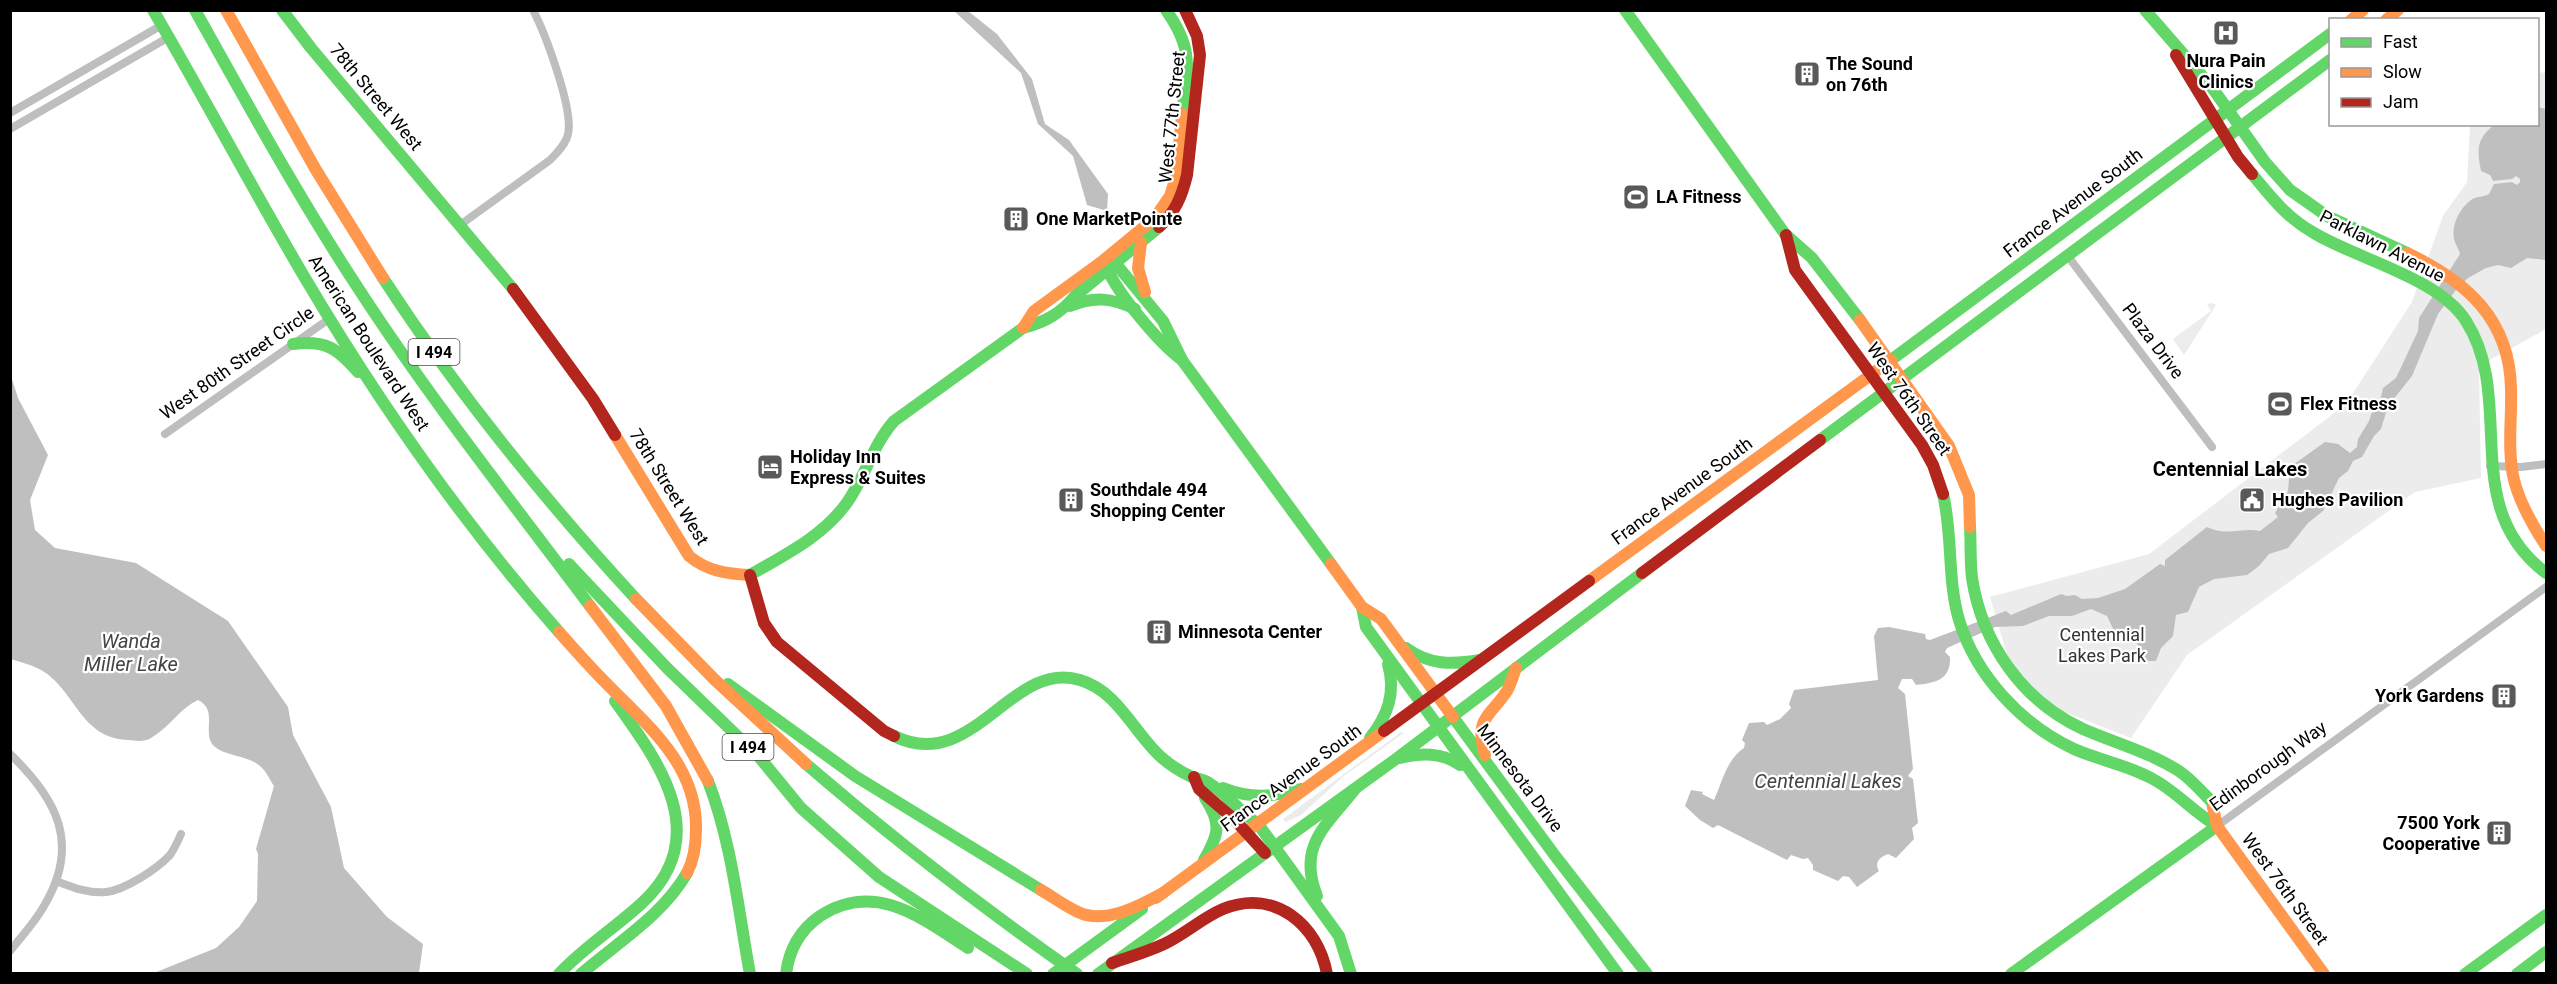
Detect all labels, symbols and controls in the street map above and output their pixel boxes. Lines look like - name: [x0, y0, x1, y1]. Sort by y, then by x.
- hospital icon: Nura Pain Clinics: [2211, 18, 2241, 48]
- legend: [2329, 18, 2539, 126]
- text: Fast: [2383, 31, 2418, 52]
- street label: 78th Street West: [326, 39, 427, 154]
- street label: West 77th Street: [1154, 50, 1189, 184]
- place label: Nura Pain Clinics: [2186, 50, 2266, 92]
- place label: The Sound on 76th: [1826, 53, 1913, 95]
- building icon: The Sound on 76th: [1792, 59, 1822, 89]
- text: Slow: [2383, 61, 2422, 82]
- text: Jam: [2383, 91, 2419, 112]
- street label: France Avenue South: [1999, 143, 2146, 262]
- sports icon: LA Fitness: [1621, 182, 1651, 212]
- place label: LA Fitness: [1656, 186, 1742, 207]
- building icon: One MarketPointe: [1001, 204, 1031, 234]
- street label: Parklawn Avenue: [2316, 205, 2448, 286]
- place label: One MarketPointe: [1036, 208, 1183, 229]
- street label: American Boulevard West: [305, 251, 434, 435]
- street label: Plaza Drive: [2118, 299, 2189, 383]
- street label: West 80th Street Circle: [156, 302, 318, 424]
- street label: West 76th Street: [1863, 338, 1956, 459]
- road number: I 494: [408, 339, 460, 365]
- sports icon: Flex Fitness: [2265, 389, 2295, 419]
- place label: Flex Fitness: [2300, 393, 2397, 414]
- street label: 78th Street West: [625, 425, 714, 549]
- street label: France Avenue South: [1607, 433, 1756, 549]
- place label: Holiday Inn Express & Suites: [790, 446, 926, 488]
- hotel icon: Holiday Inn Express & Suites: [755, 452, 785, 482]
- district label: Centennial Lakes: [2153, 457, 2307, 481]
- place label: Southdale 494 Shopping Center: [1090, 479, 1226, 521]
- building icon: Southdale 494 Shopping Center: [1056, 485, 1086, 515]
- public building icon: Hughes Pavilion: [2237, 485, 2267, 515]
- place label: Hughes Pavilion: [2272, 489, 2403, 510]
- building icon: Minnesota Center: [1144, 617, 1174, 647]
- place label: Minnesota Center: [1178, 621, 1322, 642]
- park label: Centennial Lakes Park: [2058, 624, 2147, 666]
- water label: Wanda Miller Lake: [84, 629, 178, 676]
- building icon: York Gardens: [2489, 681, 2519, 711]
- place label: York Gardens: [2375, 685, 2484, 706]
- street label: Edinborough Way: [2205, 716, 2331, 815]
- street label: France Avenue South: [1216, 720, 1365, 836]
- street label: Minnesota Drive: [1473, 720, 1568, 836]
- road number: I 494: [722, 734, 774, 760]
- water label: Centennial Lakes: [1754, 769, 1902, 793]
- place label: 7500 York Cooperative: [2383, 812, 2480, 854]
- building icon: 7500 York Cooperative: [2484, 818, 2514, 848]
- street label: West 76th Street: [2238, 829, 2333, 949]

